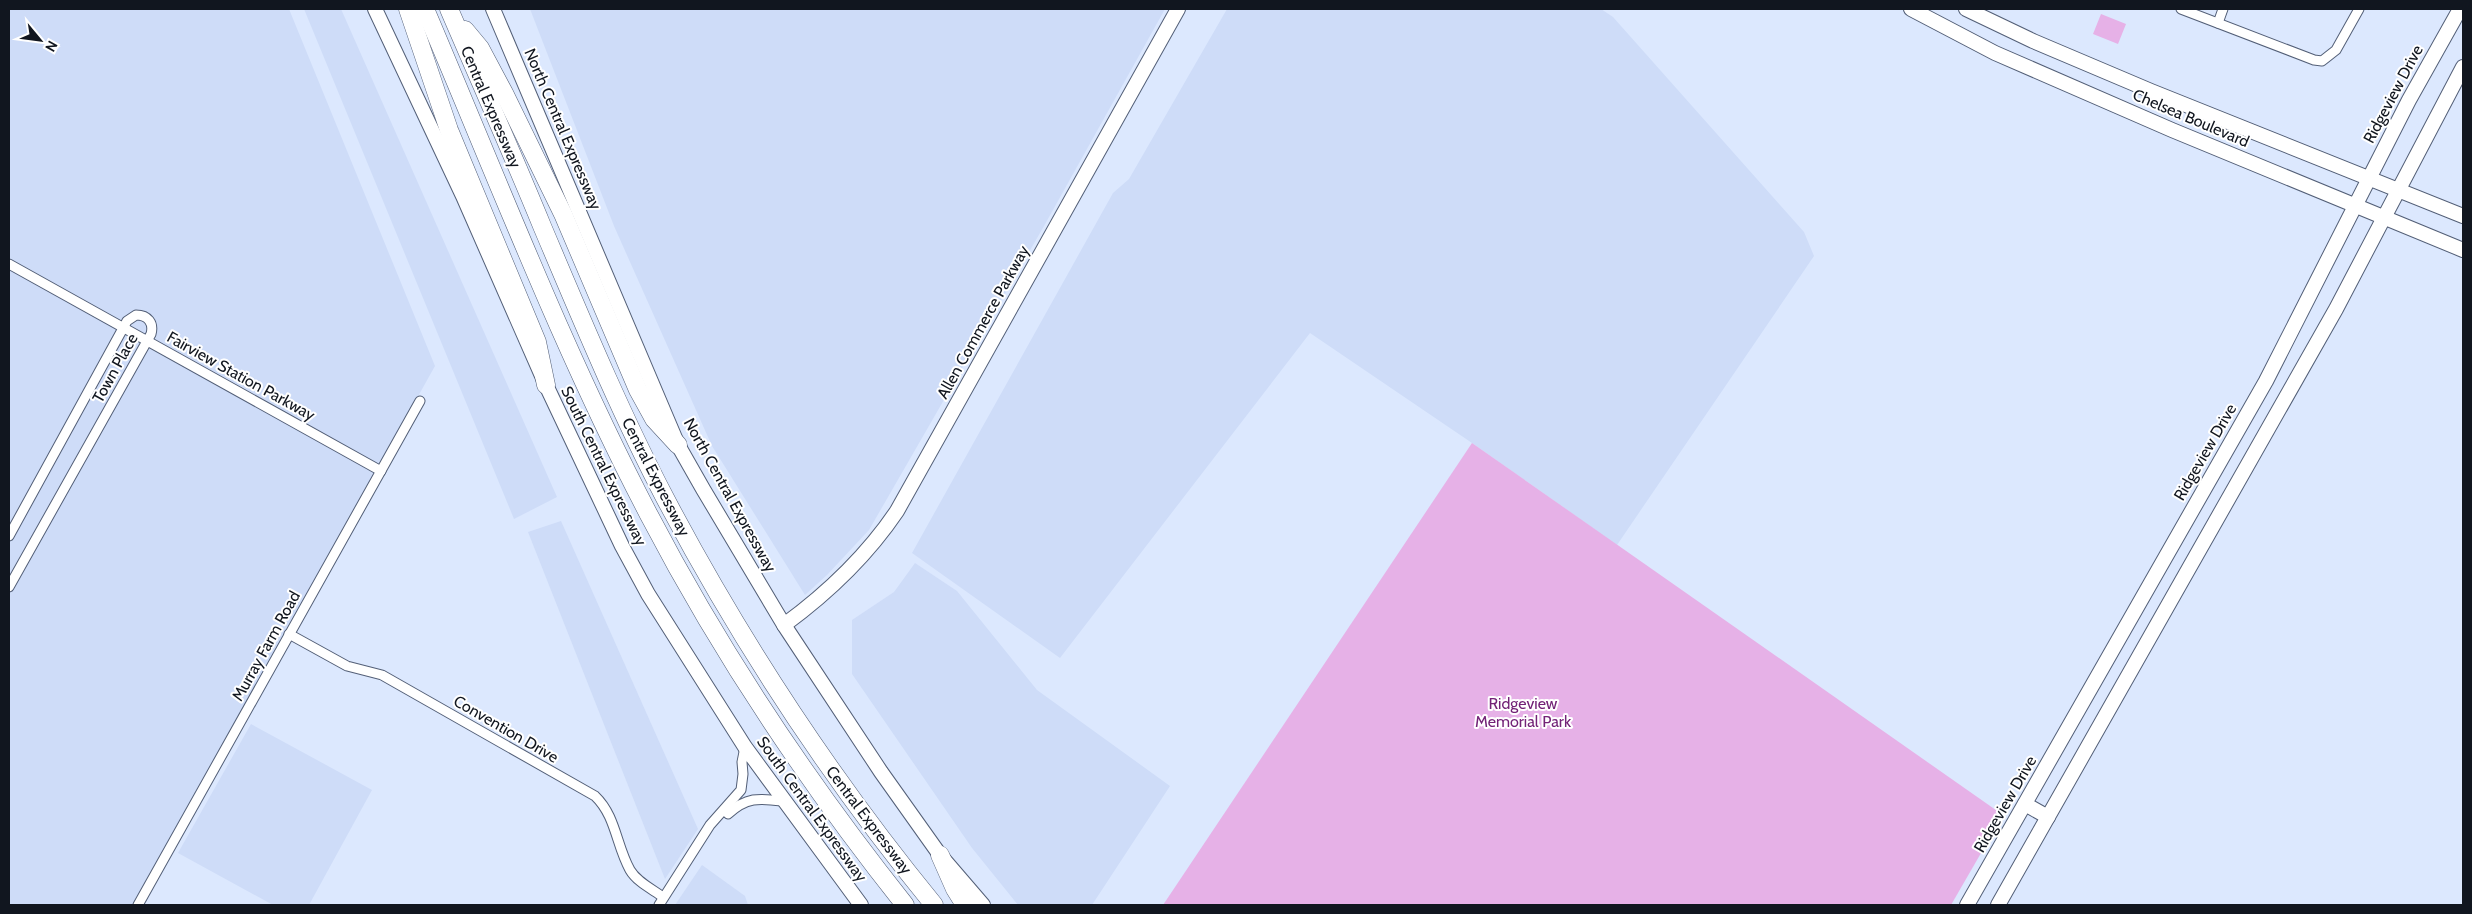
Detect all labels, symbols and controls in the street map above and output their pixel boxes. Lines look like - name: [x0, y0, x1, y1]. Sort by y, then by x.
- north arrow: [15, 15, 65, 65]
- text: N: [41, 38, 62, 55]
- street label: Ridgeview Drive: [2359, 42, 2427, 146]
- street label: Central Expressway: [457, 43, 525, 171]
- street label: North Central Expressway: [520, 46, 606, 212]
- street label: Chelsea Boulevard: [2130, 85, 2252, 151]
- street label: Allen Commerce Parkway: [933, 242, 1033, 402]
- street label: Fairview Station Parkway: [164, 327, 318, 425]
- street label: Town Place: [88, 330, 142, 406]
- street label: South Central Expressway: [557, 383, 651, 549]
- street label: Ridgeview Drive: [2170, 400, 2240, 504]
- street label: Central Expressway: [618, 414, 694, 540]
- street label: North Central Expressway: [680, 415, 780, 575]
- street label: Murray Farm Road: [228, 588, 304, 704]
- street label: Convention Drive: [450, 691, 562, 767]
- park label: Ridgeview Memorial Park: [1475, 694, 1572, 731]
- street label: South Central Expressway: [753, 733, 871, 885]
- street label: Ridgeview Drive: [1970, 752, 2040, 856]
- street label: Central Expressway: [822, 762, 916, 878]

